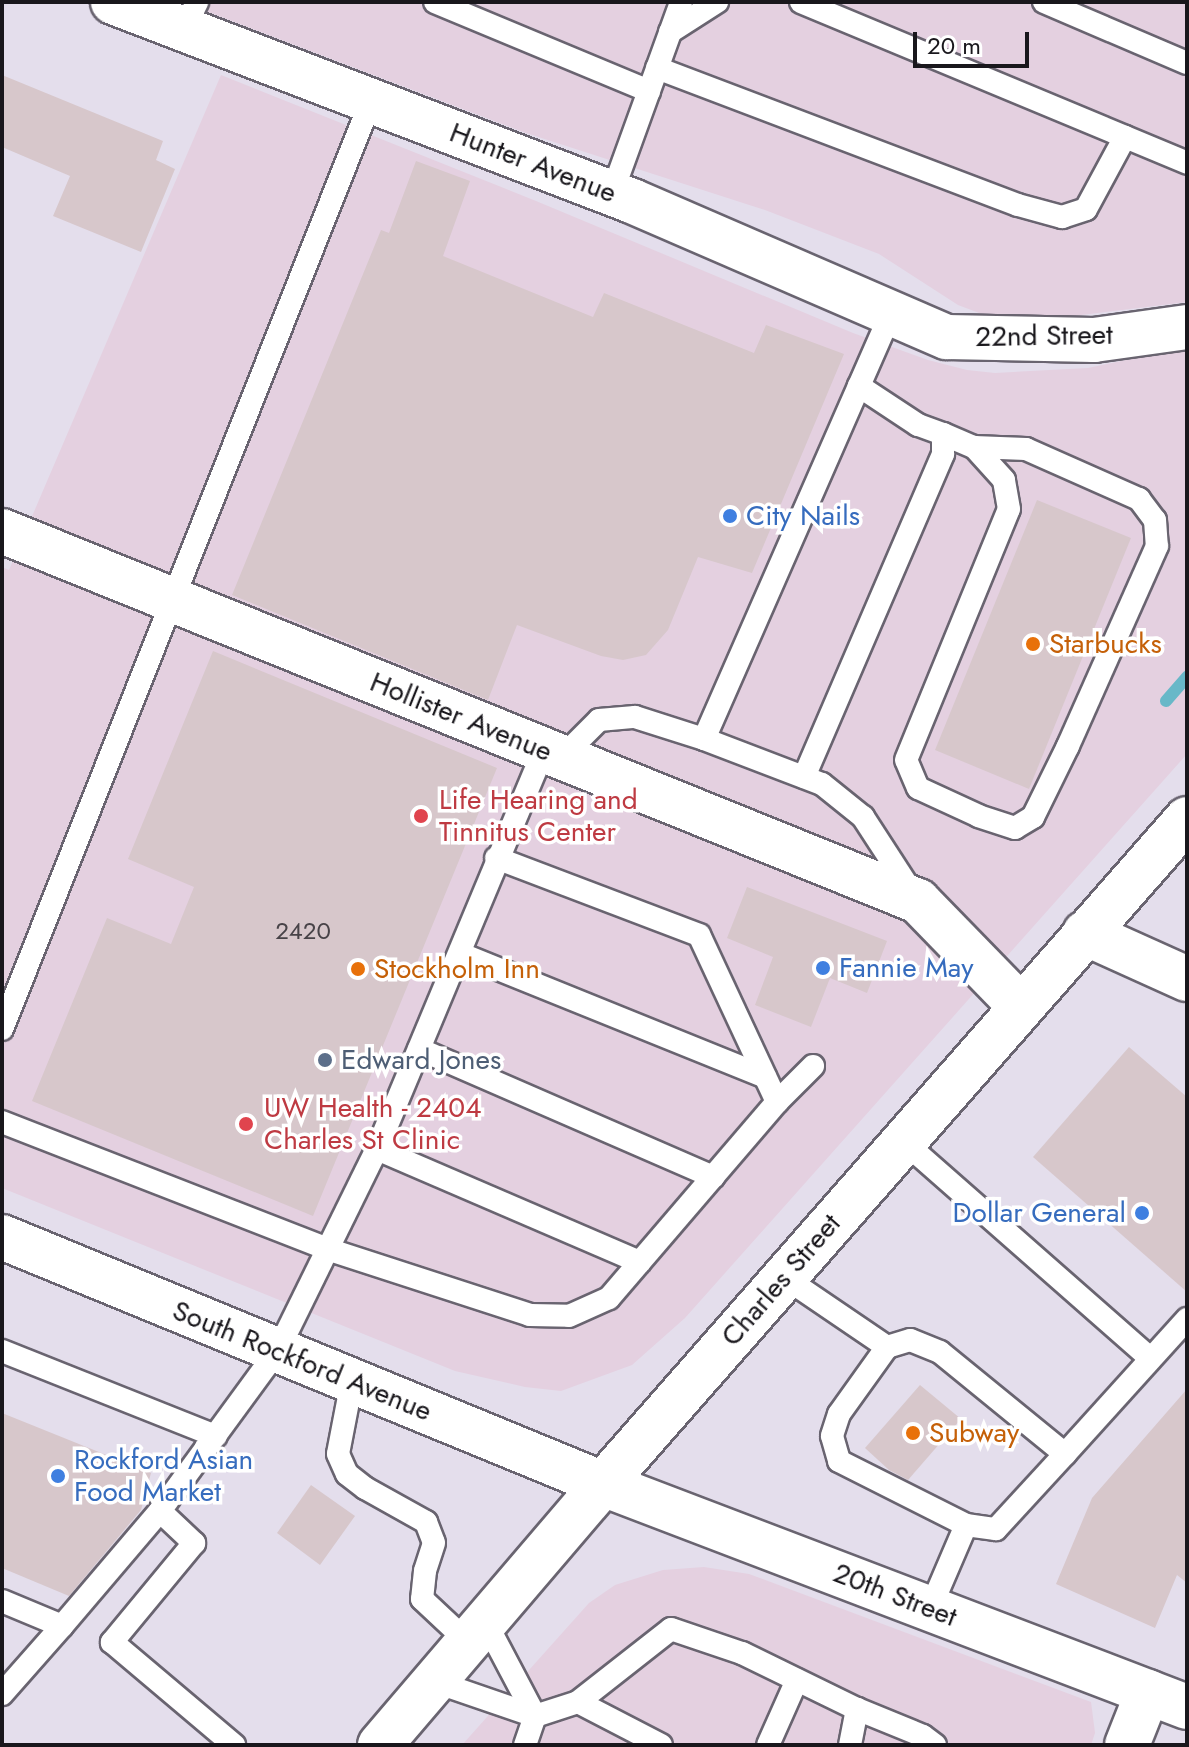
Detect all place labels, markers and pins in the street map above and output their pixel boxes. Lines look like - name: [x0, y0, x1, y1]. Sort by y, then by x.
- place label: City Nails: [746, 499, 860, 533]
- marker: City Nails: [721, 507, 739, 525]
- place label: Starbucks: [1049, 627, 1162, 661]
- marker: Starbucks: [1024, 635, 1042, 653]
- place label: Life Hearing and Tinnitus Center: [439, 783, 638, 849]
- marker: Life Hearing and Tinnitus Center: [410, 805, 432, 827]
- place label: Fannie May: [839, 951, 973, 985]
- place label: Stockholm Inn: [374, 952, 540, 986]
- marker: Fannie May: [814, 959, 832, 977]
- marker: Stockholm Inn: [349, 960, 367, 978]
- place label: Edward Jones: [341, 1043, 501, 1077]
- marker: Edward Jones: [316, 1051, 334, 1069]
- place label: UW Health - 2404 Charles St Clinic: [264, 1091, 481, 1157]
- marker: UW Health - 2404 Charles St Clinic: [235, 1113, 257, 1135]
- place label: Dollar General: [953, 1196, 1126, 1230]
- marker: Dollar General: [1133, 1204, 1151, 1222]
- place label: Subway: [929, 1416, 1019, 1450]
- marker: Subway: [904, 1424, 922, 1442]
- place label: Rockford Asian Food Market: [74, 1443, 253, 1509]
- marker: Rockford Asian Food Market: [49, 1467, 67, 1485]

